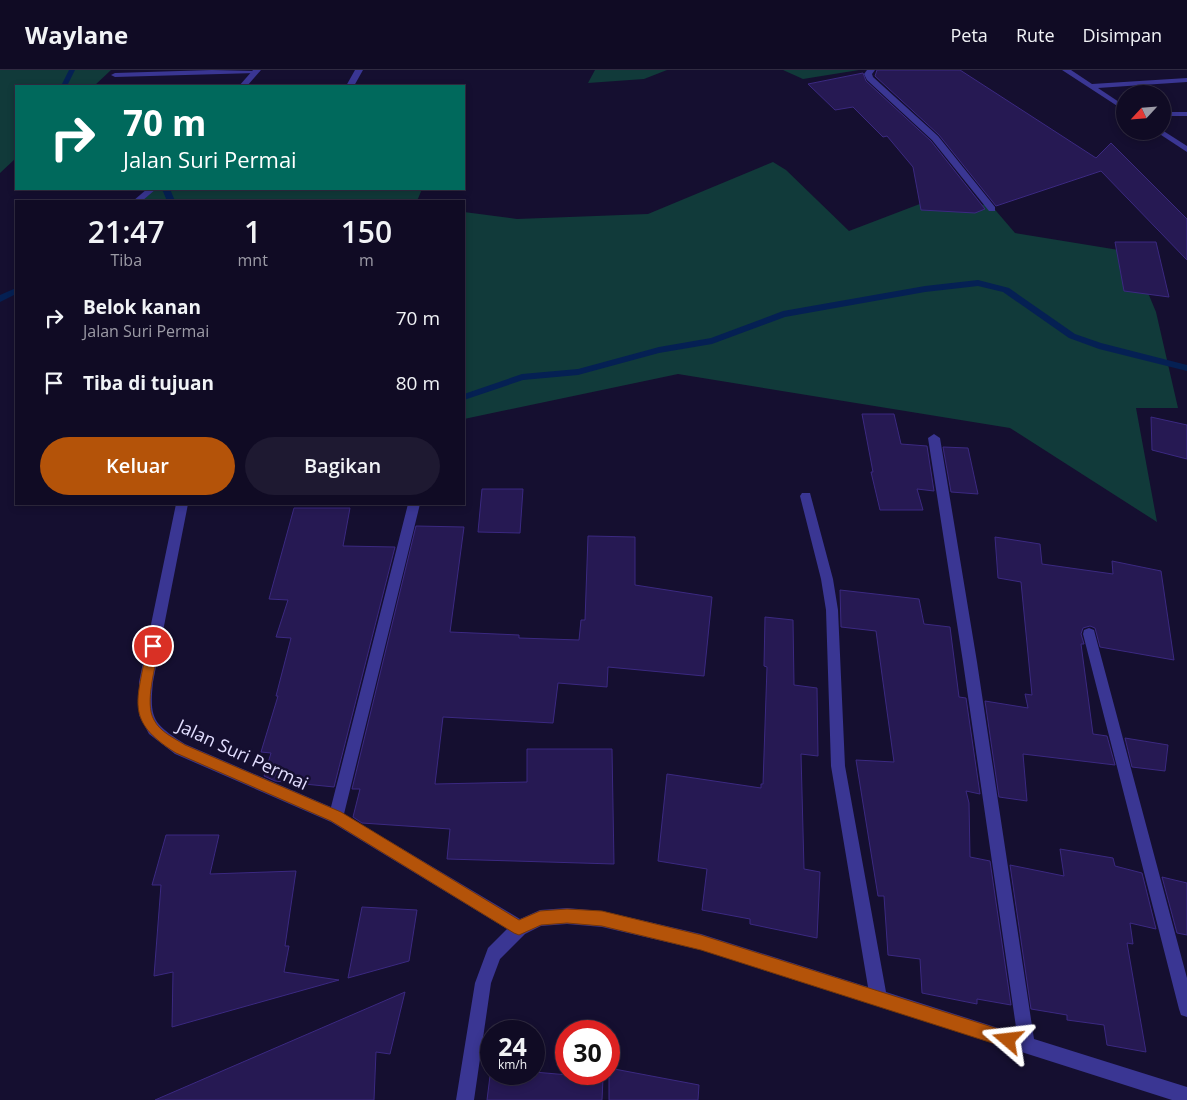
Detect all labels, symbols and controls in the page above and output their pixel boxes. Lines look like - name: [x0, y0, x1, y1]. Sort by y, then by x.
- text: Waylane: [25, 18, 128, 51]
- text: Peta: [951, 23, 988, 47]
- text: Rute: [1016, 23, 1055, 47]
- text: Disimpan: [1083, 23, 1162, 47]
- north arrow: [1116, 85, 1171, 140]
- map controls: [1116, 85, 1171, 140]
- text: 70 m: [123, 99, 206, 146]
- icon: right: [40, 105, 105, 170]
- text: Jalan Suri Permai: [123, 144, 297, 174]
- text: 21:47: [88, 211, 165, 252]
- text: 1: [244, 211, 261, 252]
- text: 150: [341, 211, 392, 252]
- text: Tiba: [110, 249, 142, 271]
- text: mnt: [238, 249, 268, 271]
- text: m: [359, 249, 374, 271]
- text: Belok kanan: [83, 294, 201, 320]
- icon: right: [40, 304, 68, 332]
- text: 70 m: [396, 305, 440, 331]
- text: Jalan Suri Permai: [83, 320, 209, 342]
- icon: arrive: [40, 369, 68, 397]
- text: Tiba di tujuan: [83, 370, 214, 396]
- text: 80 m: [396, 370, 440, 396]
- button: Keluar: [40, 437, 235, 495]
- button: Bagikan: [245, 437, 440, 495]
- pin: [132, 625, 174, 667]
- icon: arrive: [139, 632, 167, 660]
- street label: Jalan Suri Permai: [172, 712, 312, 795]
- position arrow: [981, 1013, 1033, 1065]
- speed limit sign: 30: [555, 1020, 620, 1085]
- text: 24: [498, 1029, 527, 1063]
- text: km/h: [498, 1056, 527, 1073]

